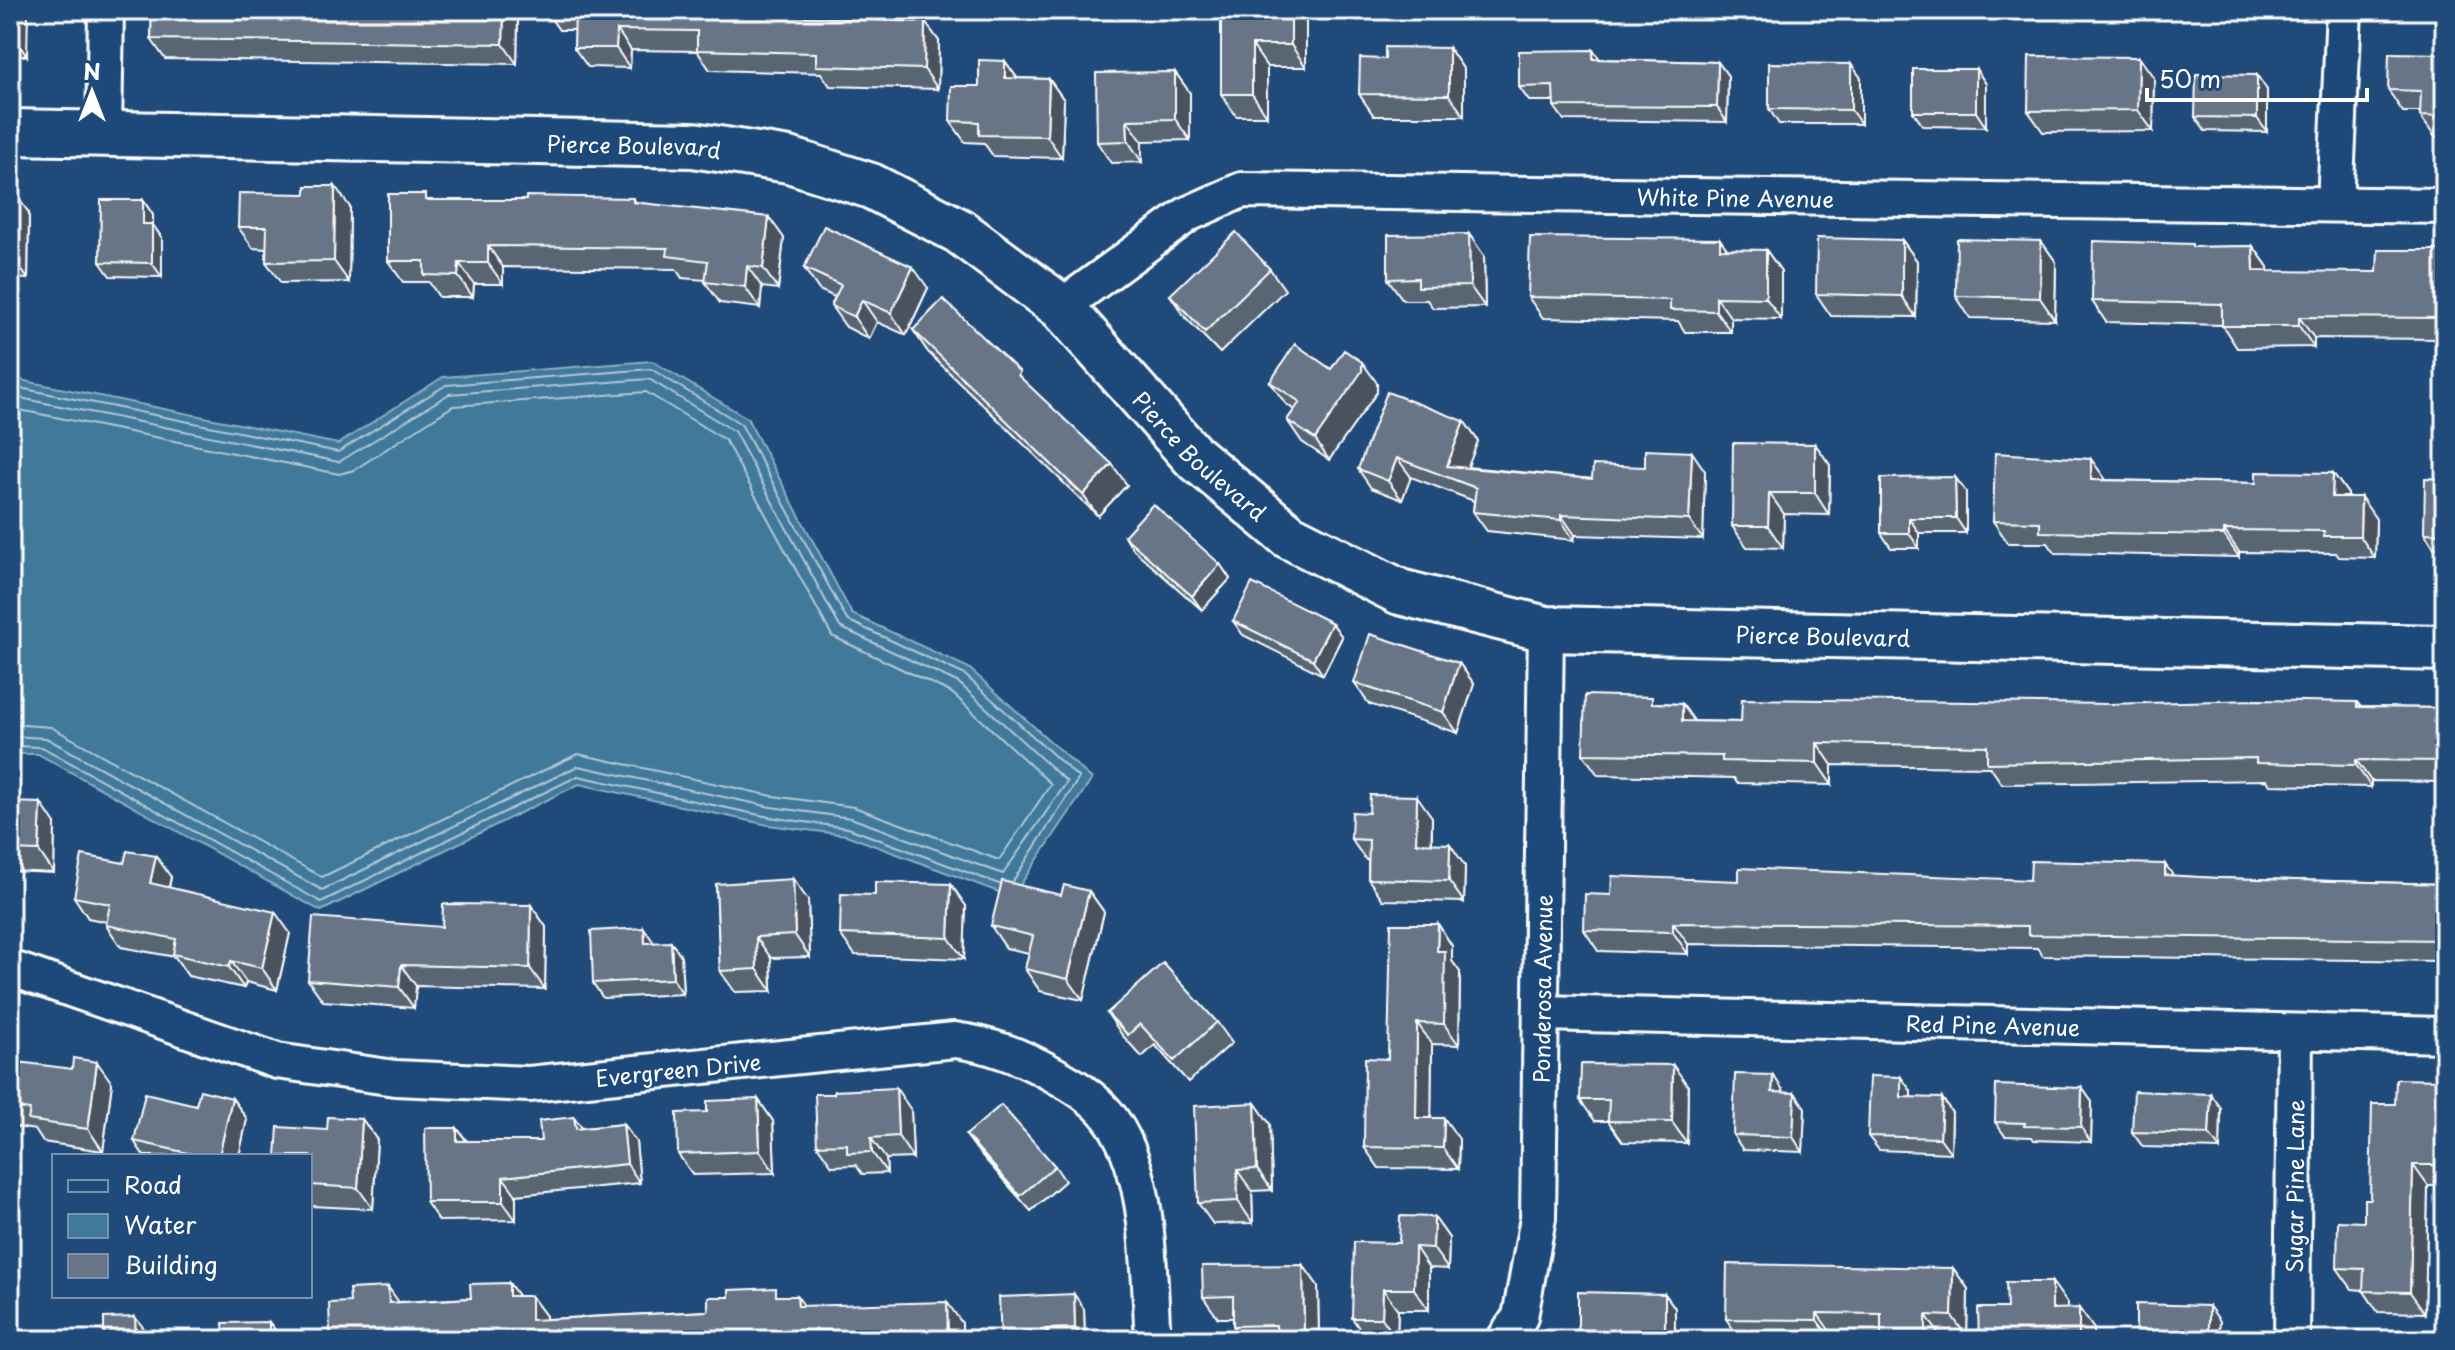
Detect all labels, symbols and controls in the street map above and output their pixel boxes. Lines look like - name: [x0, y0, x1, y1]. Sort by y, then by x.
- north arrow: [52, 52, 132, 132]
- scale bar: [2147, 52, 2367, 102]
- text: N: [83, 54, 101, 87]
- text: 50 m: [2159, 60, 2221, 96]
- street label: Pierce Boulevard: [546, 126, 724, 166]
- street label: White Pine Avenue: [1637, 179, 1834, 214]
- street label: Pierce Boulevard: [1126, 383, 1274, 528]
- street label: Pierce Boulevard: [1735, 617, 1910, 653]
- street label: Ponderosa Avenue: [1523, 894, 1559, 1083]
- street label: Red Pine Avenue: [1905, 1005, 2080, 1043]
- street label: Evergreen Drive: [594, 1044, 763, 1094]
- street label: Sugar Pine Lane: [2276, 1099, 2311, 1273]
- legend: [52, 1154, 312, 1298]
- text: Road: [124, 1166, 182, 1202]
- text: Water: [124, 1206, 197, 1242]
- text: Building: [124, 1246, 218, 1282]

